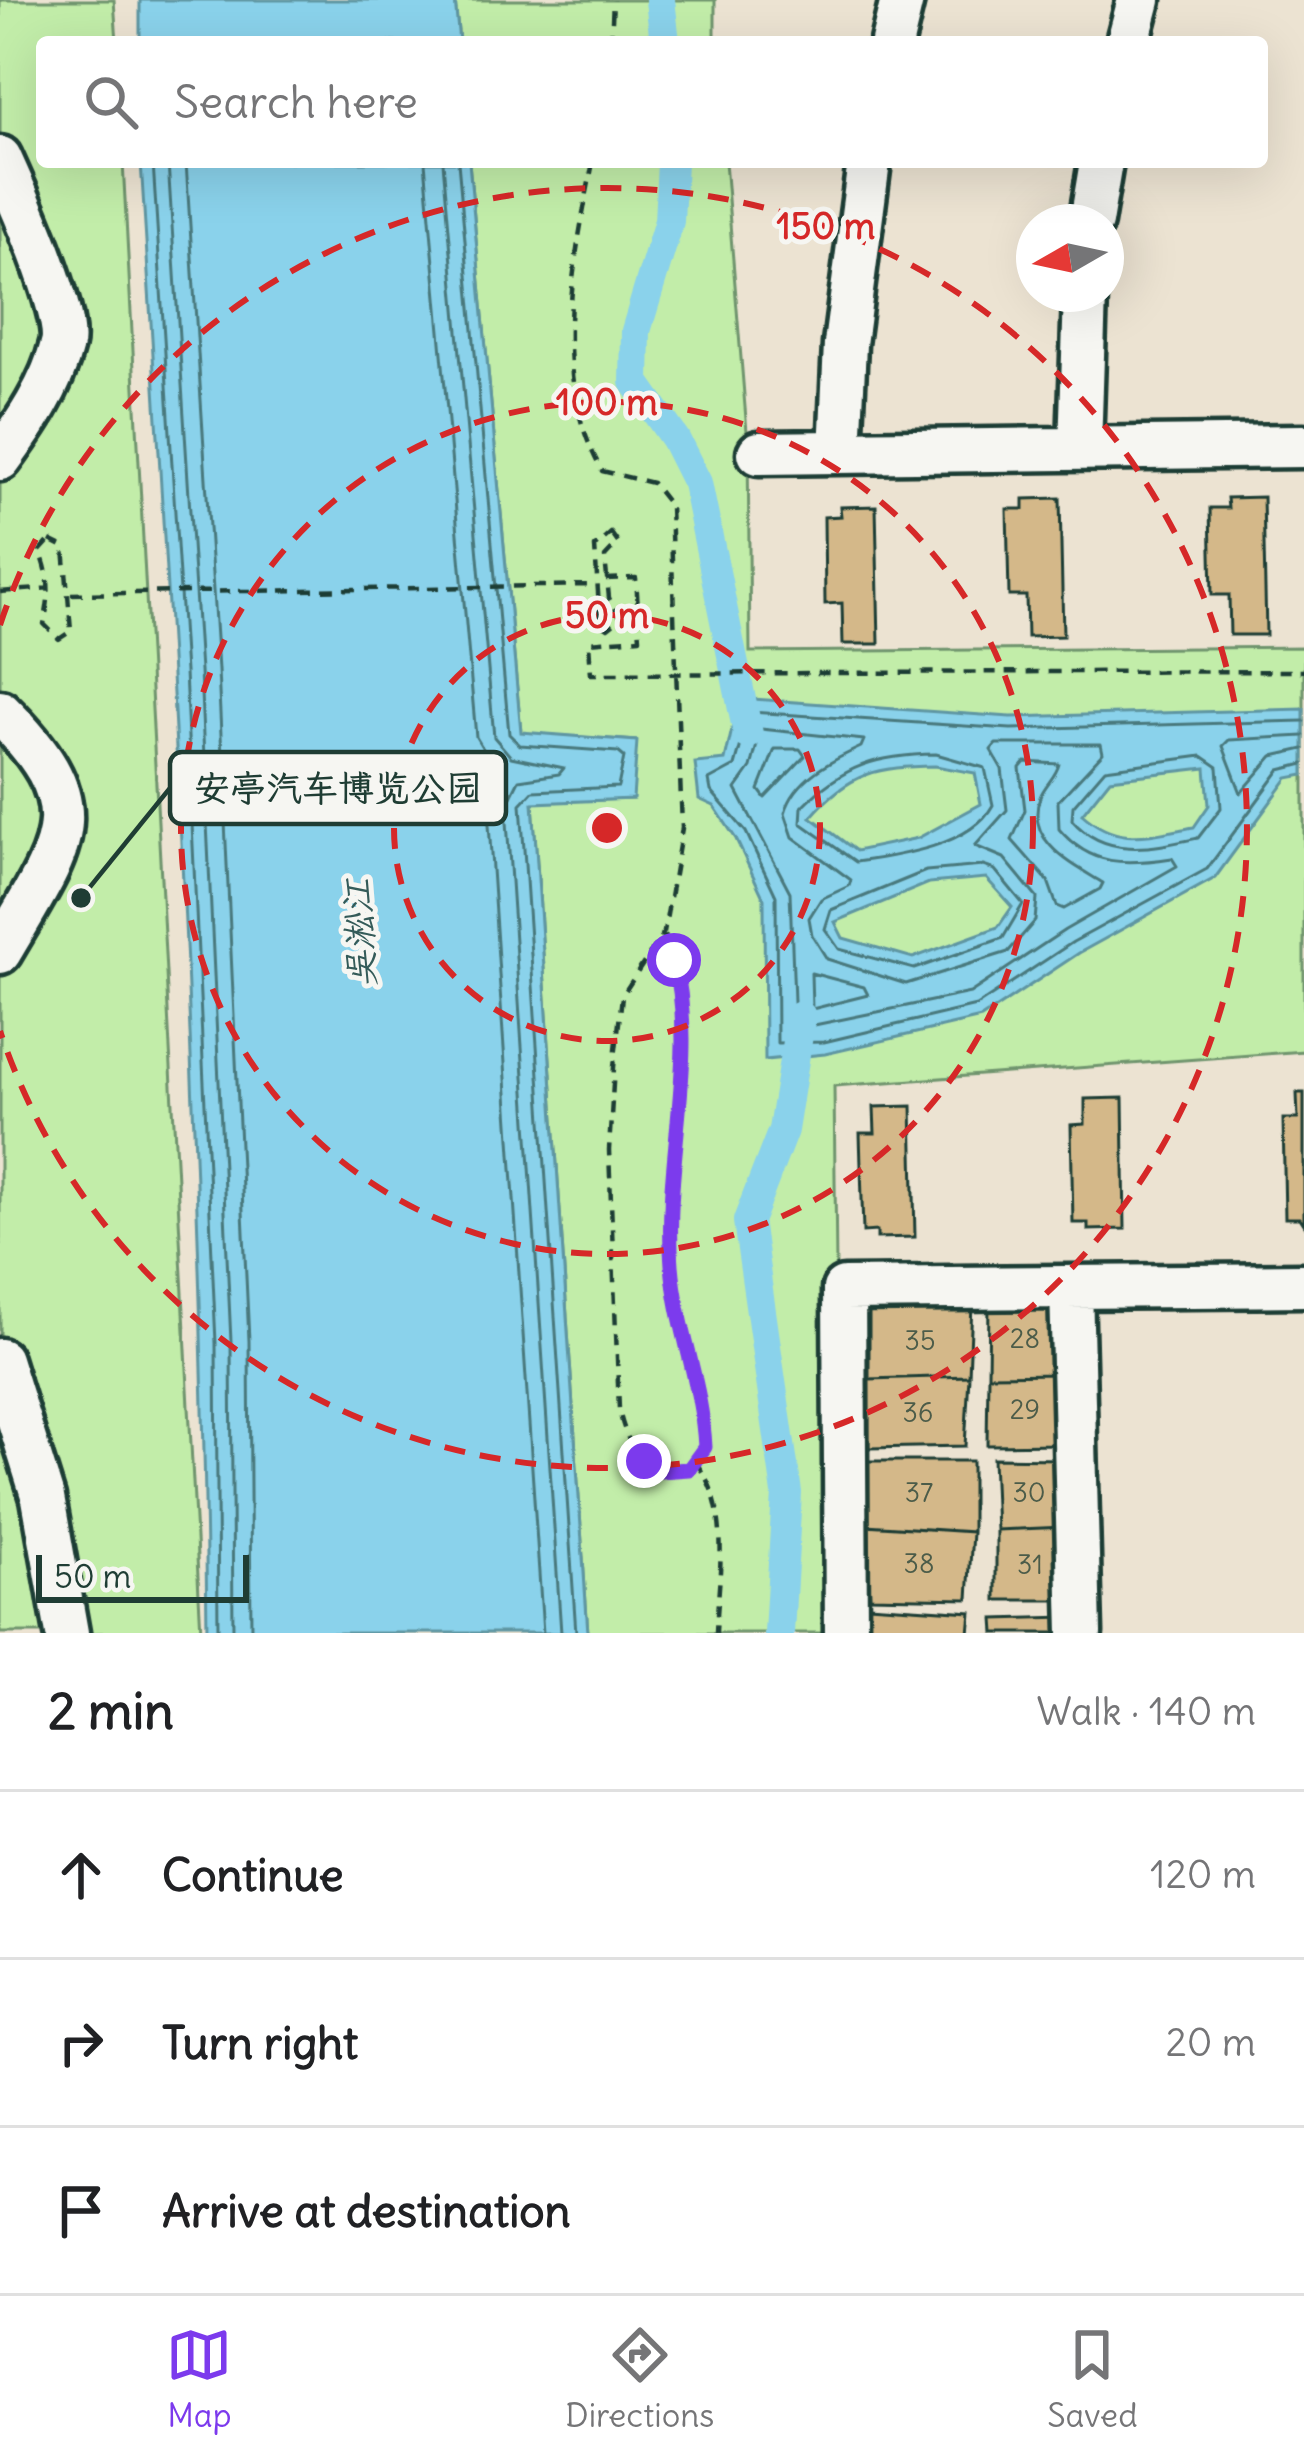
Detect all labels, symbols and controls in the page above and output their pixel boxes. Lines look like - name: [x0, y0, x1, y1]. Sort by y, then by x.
- search box: [36, 36, 1268, 168]
- icon: search: [78, 69, 144, 135]
- text: Search here: [174, 74, 418, 130]
- text: 150 m: [777, 204, 875, 249]
- north arrow: [1016, 204, 1124, 312]
- text: 100 m: [556, 380, 658, 425]
- text: 50 m: [565, 593, 649, 638]
- callout: 安亭汽车博览公园: [170, 752, 506, 824]
- text: 安亭汽车博览公园: [194, 766, 482, 811]
- centre of rings: [586, 807, 628, 849]
- water label: 吴淞江: [334, 876, 385, 988]
- route start: [647, 933, 701, 987]
- house number: 28: [1010, 1321, 1040, 1355]
- house number: 35: [905, 1323, 935, 1357]
- house number: 29: [1010, 1392, 1040, 1426]
- house number: 36: [903, 1395, 933, 1429]
- route end: [617, 1434, 671, 1488]
- house number: 37: [905, 1475, 933, 1509]
- house number: 30: [1012, 1475, 1046, 1509]
- house number: 38: [904, 1546, 934, 1580]
- house number: 31: [1017, 1547, 1043, 1581]
- scale bar: [36, 1549, 249, 1602]
- text: 50 m: [54, 1555, 131, 1597]
- text: 2 min: [48, 1679, 174, 1743]
- text: Walk · 140 m: [1037, 1687, 1256, 1736]
- icon: ahead: [48, 1842, 114, 1908]
- text: Continue: [162, 1847, 344, 1903]
- text: 120 m: [1150, 1850, 1256, 1899]
- icon: right: [48, 2010, 114, 2076]
- text: Turn right: [162, 2015, 358, 2071]
- text: 20 m: [1165, 2018, 1256, 2067]
- icon: arrive: [48, 2178, 114, 2244]
- text: Arrive at destination: [162, 2183, 571, 2239]
- tab: Map: [166, 2322, 232, 2436]
- tab: Directions: [565, 2322, 714, 2436]
- tab: Saved: [1047, 2322, 1138, 2436]

